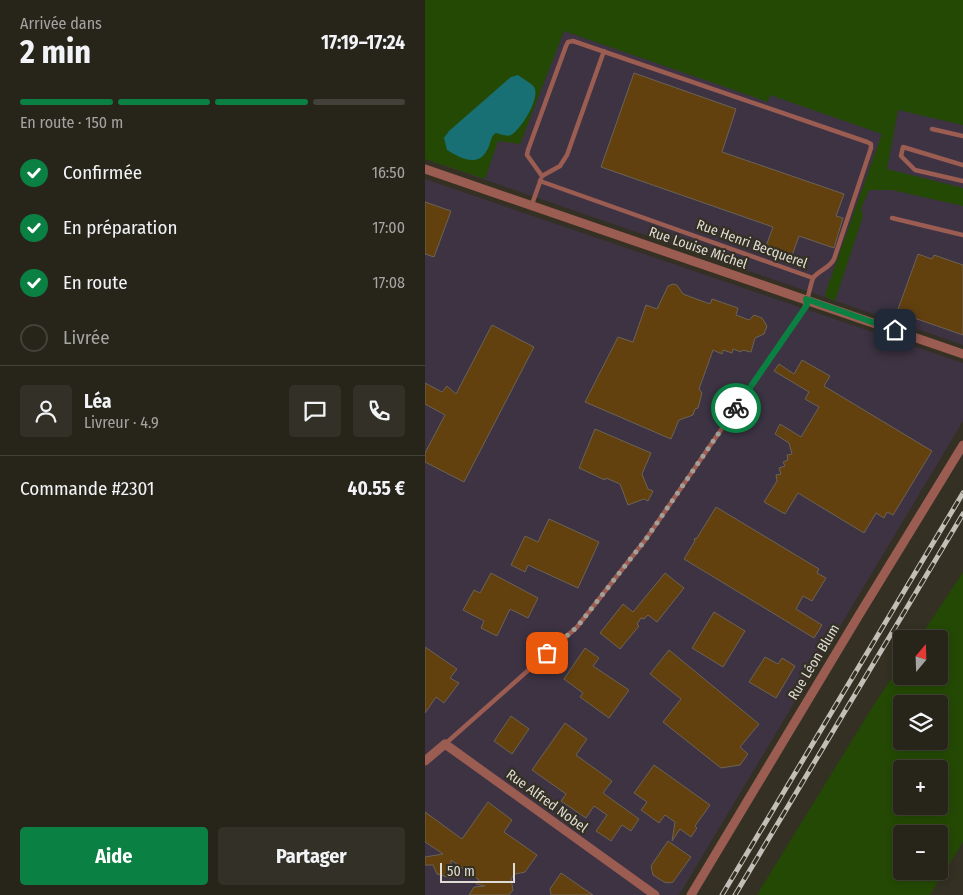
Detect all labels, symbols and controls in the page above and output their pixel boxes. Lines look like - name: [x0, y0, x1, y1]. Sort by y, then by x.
- text: Arrivée dans: [20, 14, 102, 33]
- text: 17:19–17:24: [321, 31, 405, 54]
- text: 2 min: [20, 33, 91, 71]
- text: En route · 150 m: [20, 113, 123, 132]
- icon: check: [20, 159, 48, 187]
- text: Confirmée: [63, 161, 142, 184]
- text: 16:50: [372, 163, 405, 182]
- icon: check: [20, 214, 48, 242]
- text: En préparation: [63, 216, 177, 239]
- street label: Rue Henri Becquerel: [694, 216, 810, 272]
- text: 17:00: [372, 218, 405, 237]
- street label: Rue Louise Michel: [647, 223, 750, 273]
- icon: check: [20, 269, 48, 297]
- text: En route: [63, 271, 128, 294]
- text: 17:08: [373, 273, 405, 292]
- pin: [874, 309, 916, 351]
- icon: home: [881, 316, 909, 344]
- text: Livrée: [63, 326, 110, 349]
- courier: [711, 383, 761, 433]
- button: person: [20, 385, 72, 437]
- button: chat: [289, 385, 341, 437]
- button: phone: [353, 385, 405, 437]
- text: Léa: [84, 390, 111, 413]
- icon: bike: [722, 394, 750, 422]
- text: Livreur · 4.9: [84, 413, 159, 432]
- text: Commande #2301: [20, 477, 154, 500]
- text: 40.55 €: [348, 477, 405, 500]
- street label: Rue Léon Blum: [785, 621, 843, 703]
- north arrow: [893, 630, 947, 685]
- map controls: [893, 630, 948, 880]
- pin: [526, 632, 568, 674]
- icon: bag: [533, 639, 561, 667]
- button: layers: [893, 695, 948, 750]
- button: +: [893, 760, 948, 815]
- street label: Rue Alfred Nobel: [503, 766, 591, 836]
- button: −: [893, 825, 948, 880]
- button: Aide: [20, 827, 208, 885]
- button: Partager: [218, 827, 405, 885]
- scale bar: [440, 860, 515, 883]
- text: 50 m: [447, 863, 475, 880]

